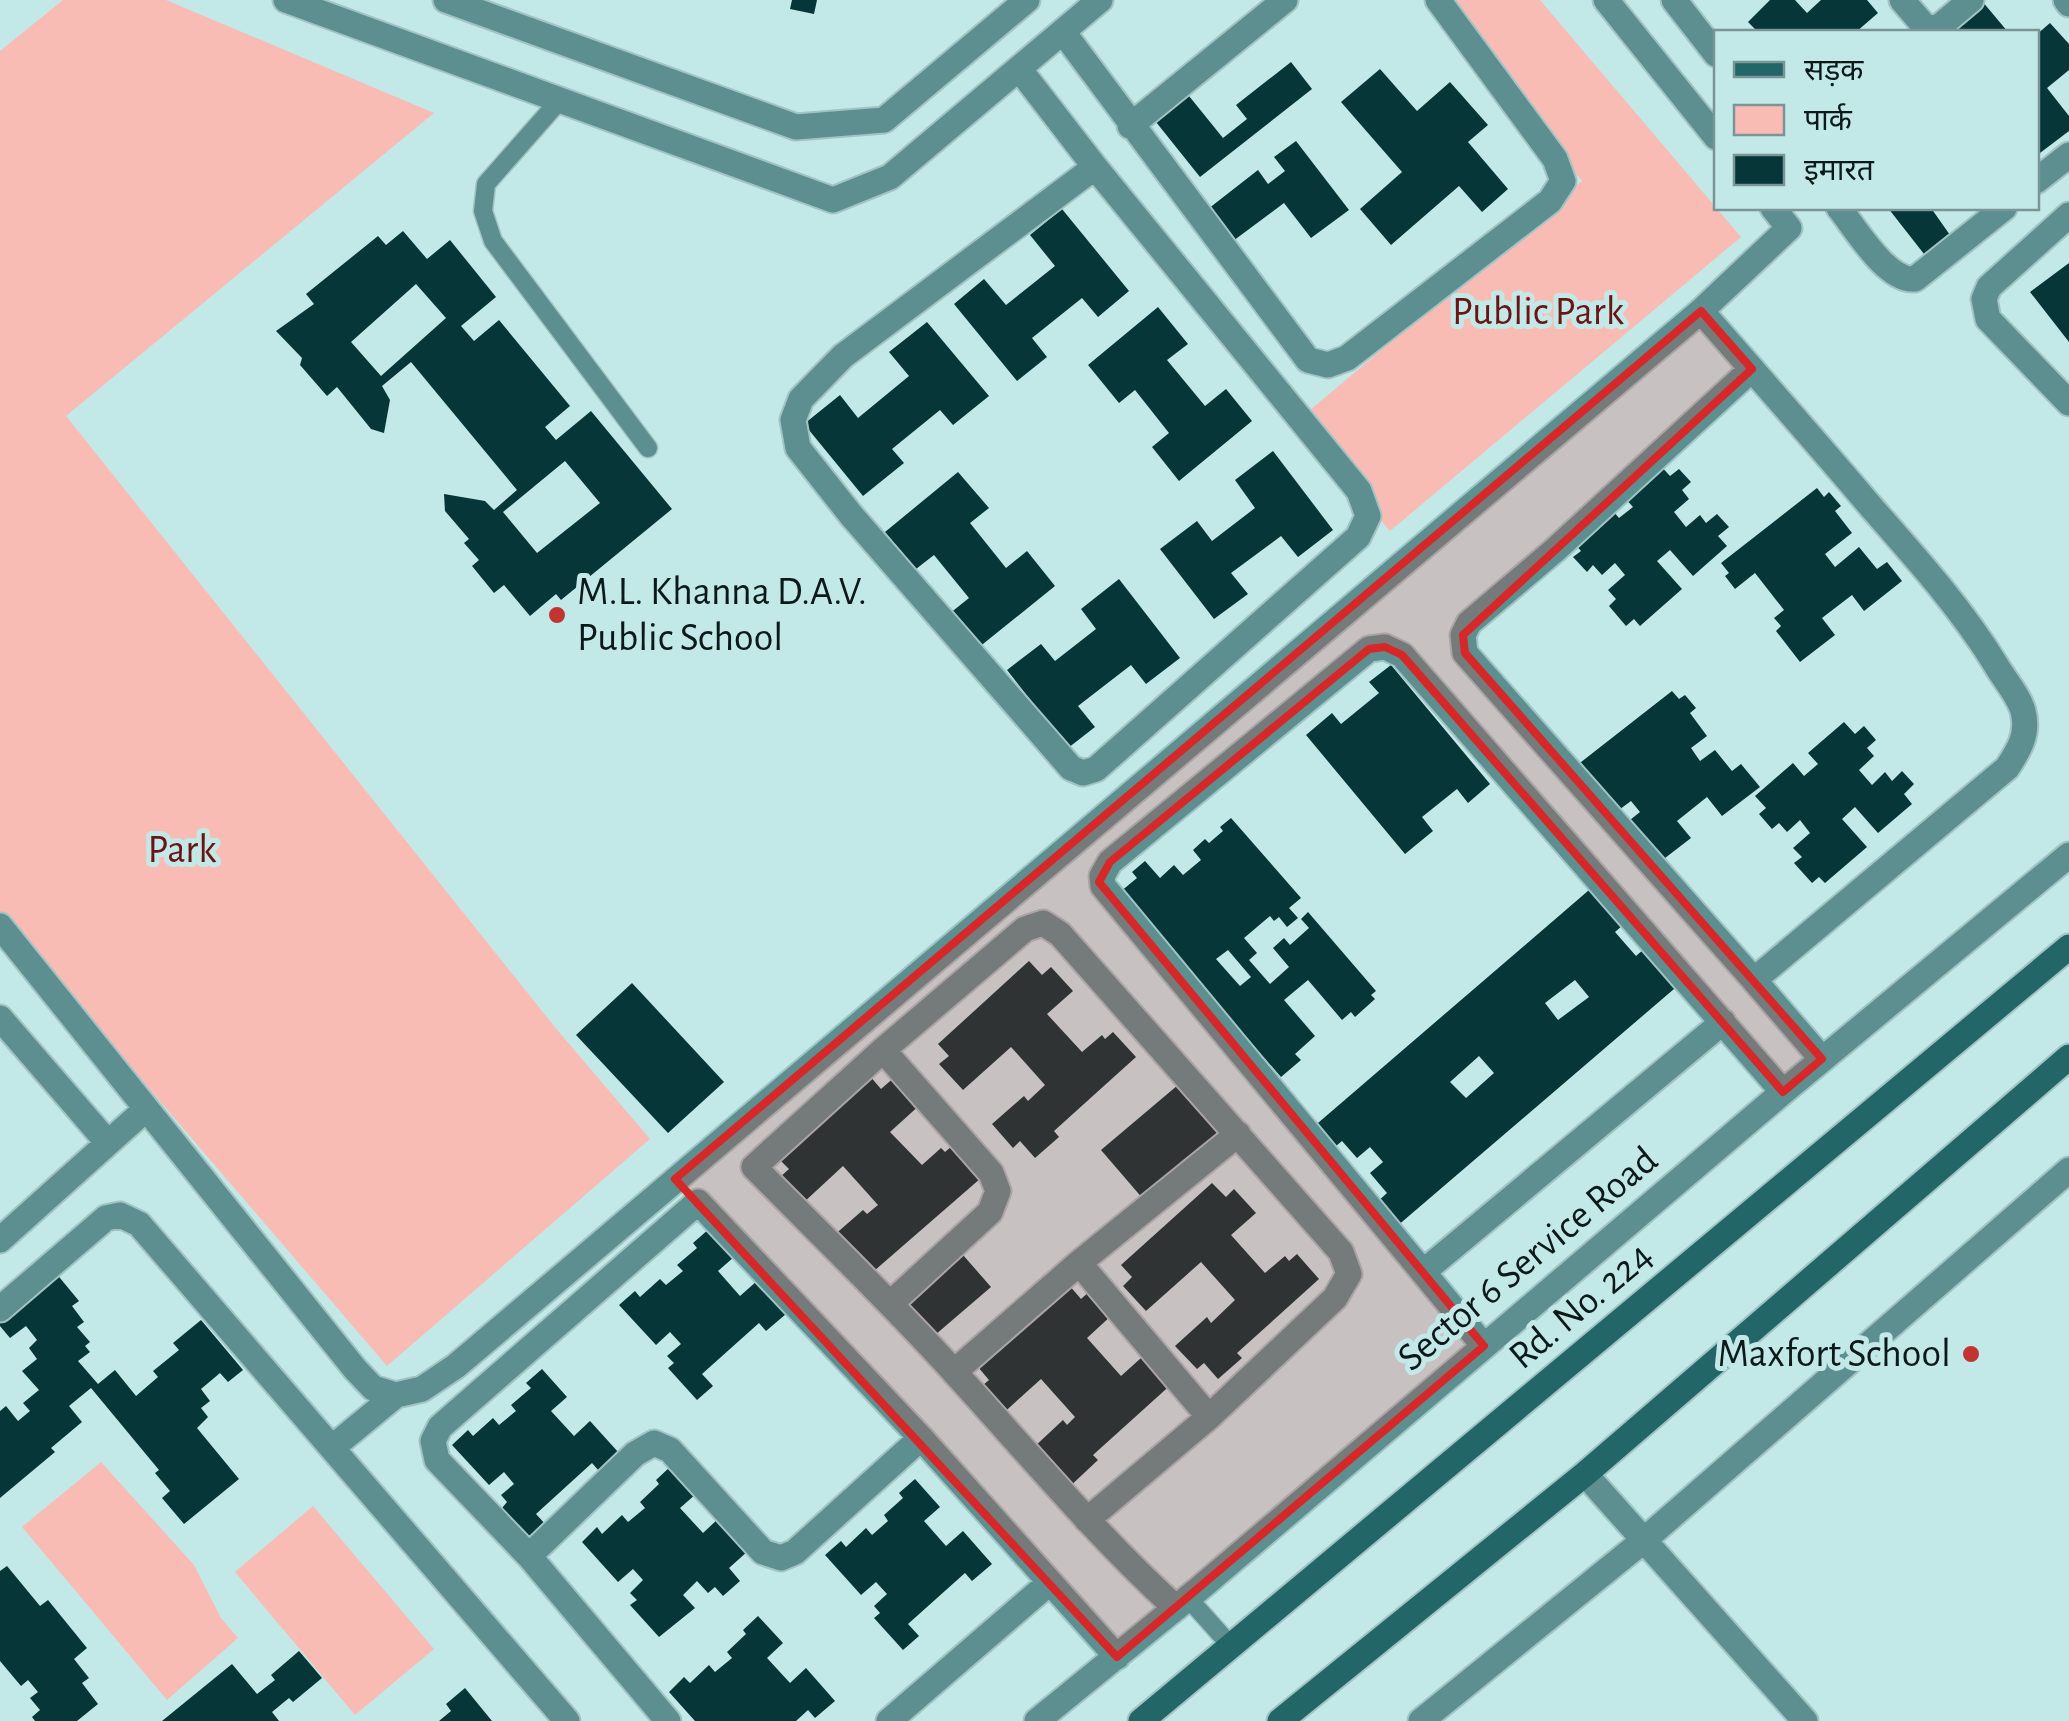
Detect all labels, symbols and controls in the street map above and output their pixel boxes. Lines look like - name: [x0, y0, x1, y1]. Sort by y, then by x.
- legend: [1714, 30, 2039, 210]
- text: सड़क: [1804, 56, 1864, 87]
- text: पार्क: [1804, 103, 1853, 136]
- text: इमारत: [1804, 156, 1875, 186]
- park label: Public Park: [1452, 292, 1624, 332]
- place label: M.L. Khanna D.A.V. Public School: [577, 572, 867, 658]
- marker: M.L. Khanna D.A.V. Public School: [546, 604, 568, 626]
- park label: Park: [147, 830, 217, 870]
- street label: Sector 6 Service Road: [1391, 1139, 1665, 1379]
- street label: Rd. No. 224: [1502, 1235, 1660, 1377]
- place label: Maxfort School: [1718, 1334, 1951, 1374]
- marker: Maxfort School: [1960, 1343, 1982, 1365]

